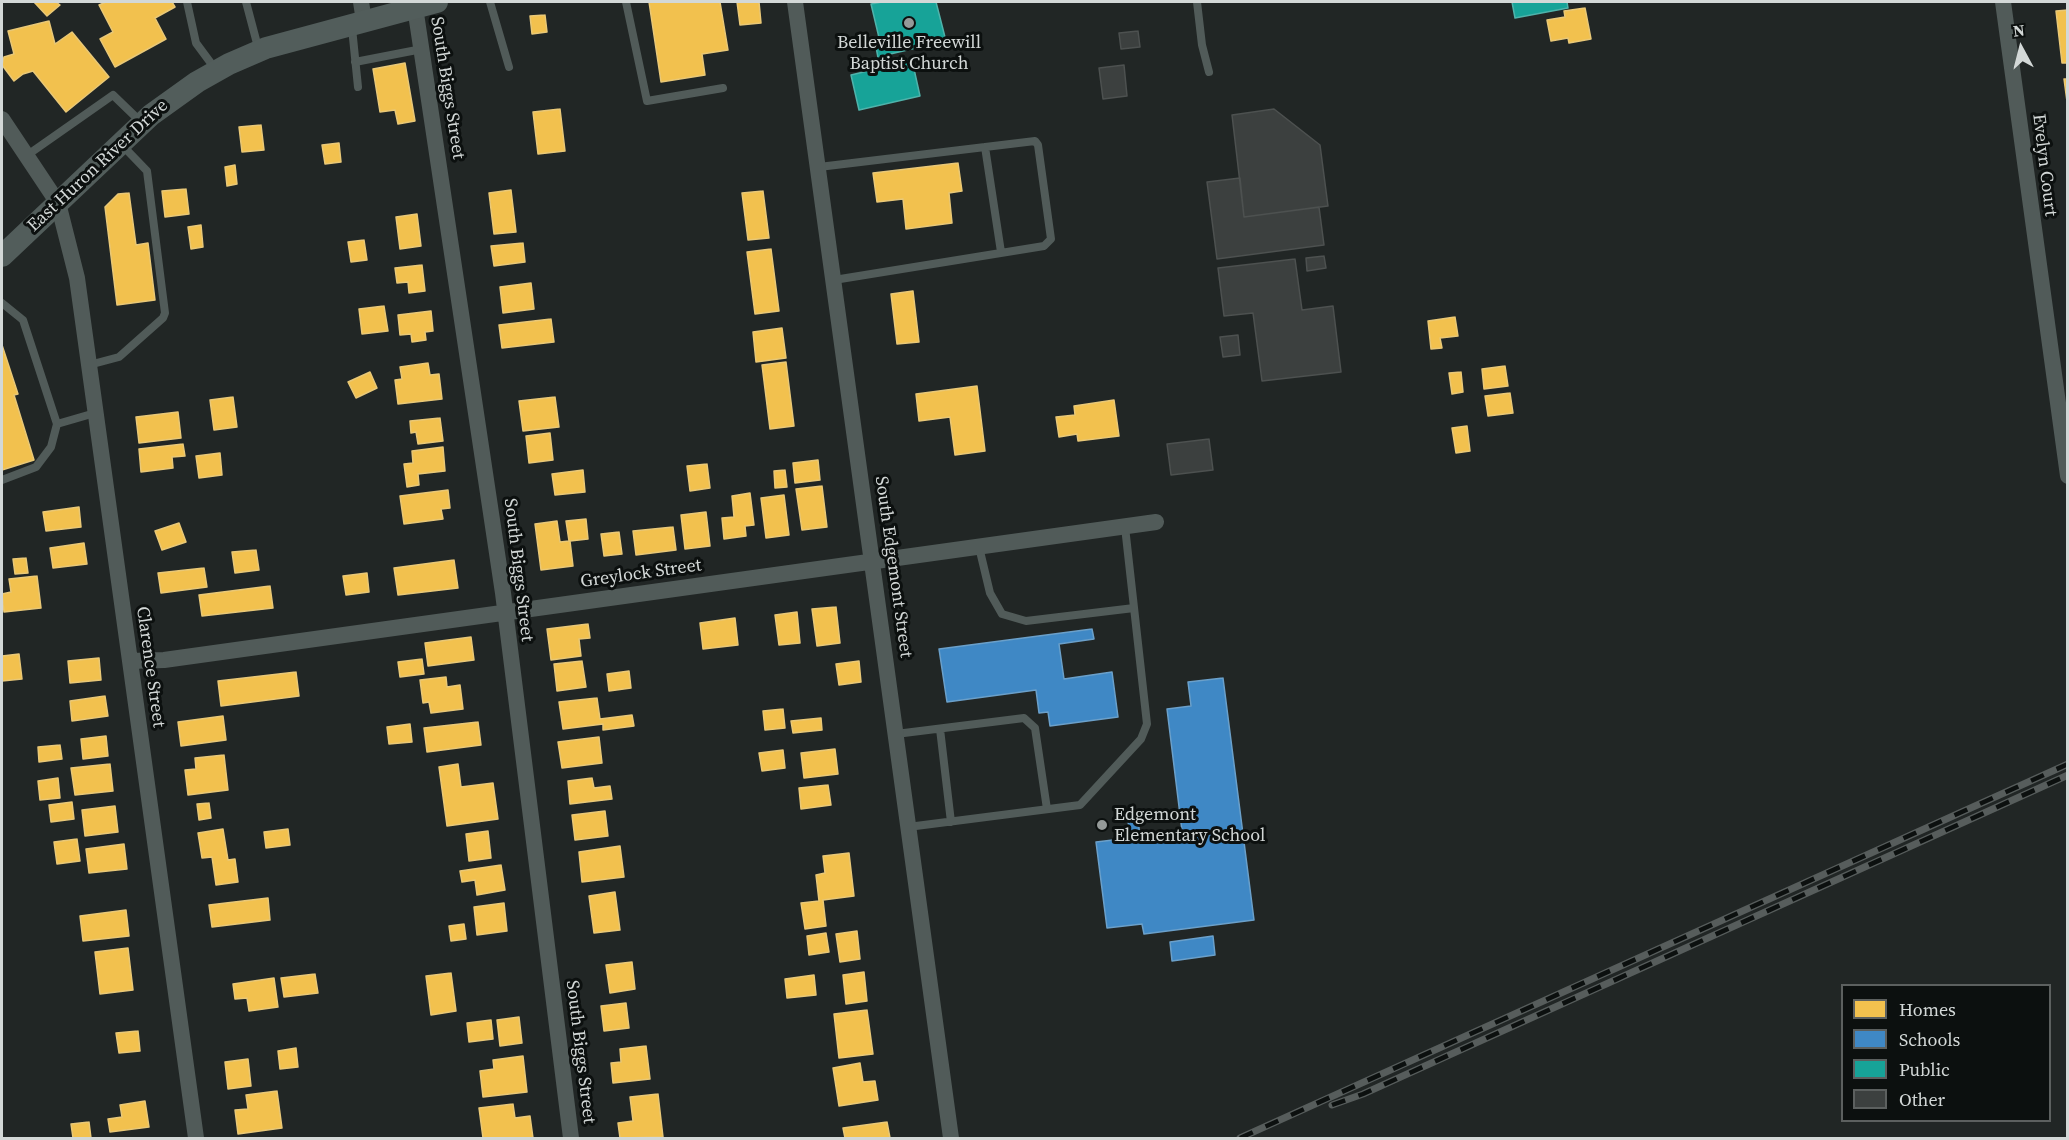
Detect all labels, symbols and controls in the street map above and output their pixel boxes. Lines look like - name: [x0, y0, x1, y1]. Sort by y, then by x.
- street label: South Biggs Street: [425, 15, 469, 161]
- marker: Belleville Freewill Baptist Church: [902, 16, 916, 30]
- north arrow: [1991, 18, 2051, 78]
- text: N: [2012, 19, 2026, 42]
- place label: Belleville Freewill Baptist Church: [837, 32, 981, 74]
- street label: East Huron River Drive: [23, 95, 173, 237]
- street label: Evelyn Court: [2027, 113, 2061, 217]
- street label: South Edgemont Street: [870, 475, 916, 659]
- street label: South Biggs Street: [499, 497, 537, 643]
- street label: Greylock Street: [579, 555, 703, 593]
- street label: Clarence Street: [131, 605, 169, 729]
- place label: Edgemont Elementary School: [1114, 804, 1265, 846]
- marker: Edgemont Elementary School: [1095, 818, 1109, 832]
- street label: South Biggs Street: [561, 979, 599, 1125]
- legend: [1841, 984, 2051, 1122]
- text: Homes: [1899, 997, 1956, 1022]
- text: Schools: [1899, 1027, 1960, 1052]
- text: Public: [1899, 1057, 1950, 1082]
- text: Other: [1899, 1087, 1945, 1112]

